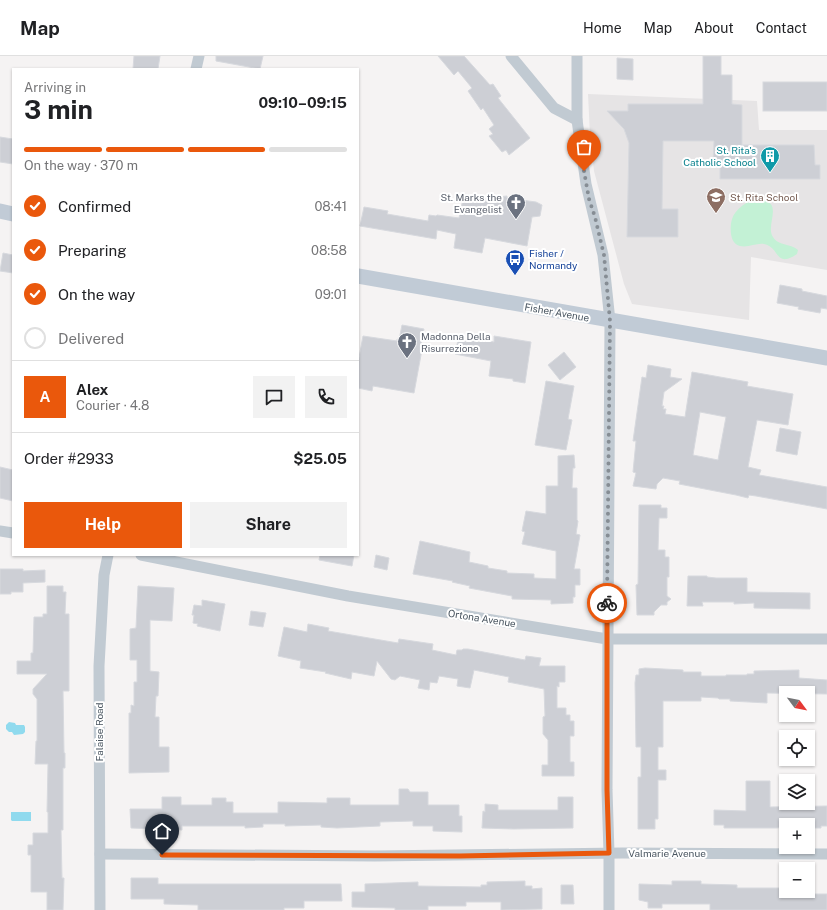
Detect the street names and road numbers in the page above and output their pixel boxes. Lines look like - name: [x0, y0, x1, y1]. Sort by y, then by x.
- street label: Fisher Avenue: [524, 300, 591, 324]
- street label: Ortona Avenue: [447, 607, 517, 629]
- street label: Falaise Road: [93, 702, 105, 762]
- street label: Valmarie Avenue: [628, 847, 706, 859]

